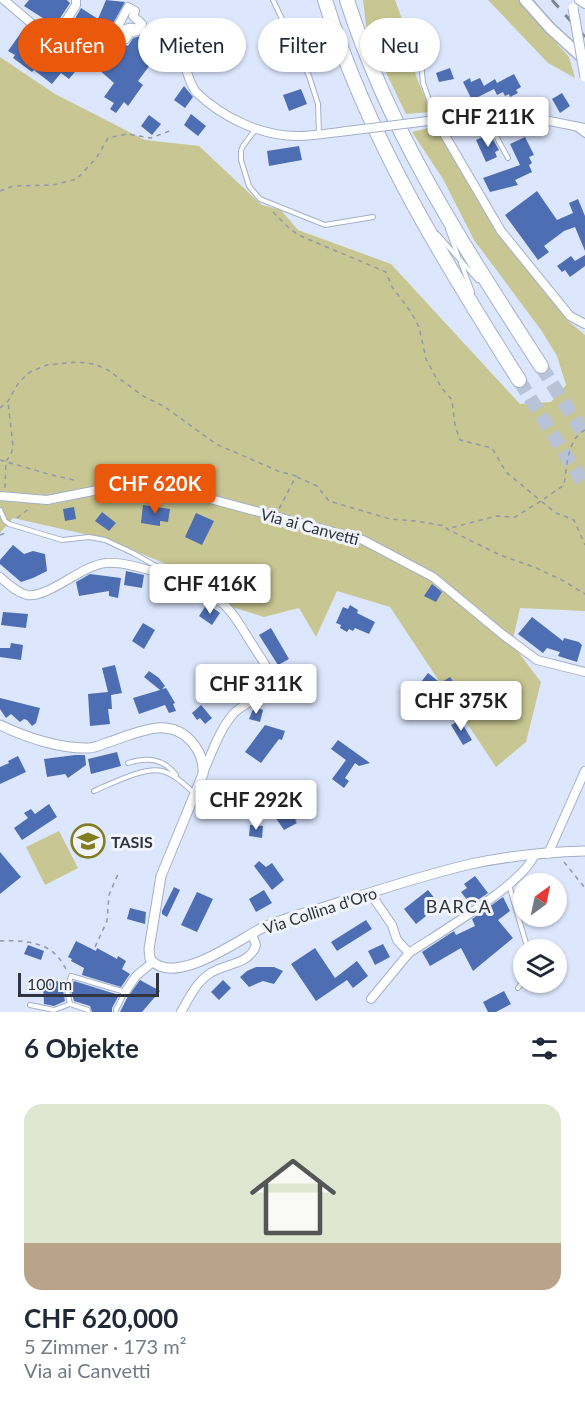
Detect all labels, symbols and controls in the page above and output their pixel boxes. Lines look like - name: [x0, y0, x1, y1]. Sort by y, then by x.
- chip: Kaufen: [18, 18, 126, 72]
- chip: Mieten: [138, 18, 246, 72]
- chip: Filter: [258, 18, 348, 72]
- chip: Neu: [360, 18, 440, 72]
- pin: CHF 211K: [426, 97, 550, 148]
- text: CHF 211K: [442, 104, 534, 128]
- pin: CHF 620K: [93, 464, 217, 515]
- text: CHF 620K: [109, 471, 201, 495]
- street label: Via ai Canvetti: [259, 504, 361, 548]
- pin: CHF 416K: [148, 564, 272, 615]
- text: CHF 416K: [164, 571, 256, 595]
- pin: CHF 311K: [194, 664, 318, 715]
- text: CHF 311K: [210, 671, 302, 695]
- pin: CHF 375K: [399, 681, 523, 732]
- text: CHF 375K: [415, 688, 507, 712]
- pin: CHF 292K: [194, 780, 318, 831]
- text: CHF 292K: [210, 787, 302, 811]
- school or university icon: TASIS: [70, 823, 106, 859]
- place label: TASIS: [111, 832, 153, 851]
- north arrow: [513, 873, 567, 927]
- map controls: [513, 873, 567, 993]
- street label: Via Collina d'Oro: [261, 883, 379, 937]
- district label: BARCA: [426, 895, 492, 917]
- button: layers: [513, 939, 567, 993]
- scale bar: [18, 970, 159, 998]
- text: 100 m: [27, 974, 72, 993]
- text: 6 Objekte: [24, 1032, 139, 1064]
- icon: filters: [528, 1032, 561, 1065]
- icon: home: [239, 1143, 347, 1251]
- text: CHF 620,000: [24, 1302, 178, 1334]
- text: 5 Zimmer · 173 m²: [24, 1334, 186, 1358]
- text: Via ai Canvetti: [24, 1358, 151, 1382]

